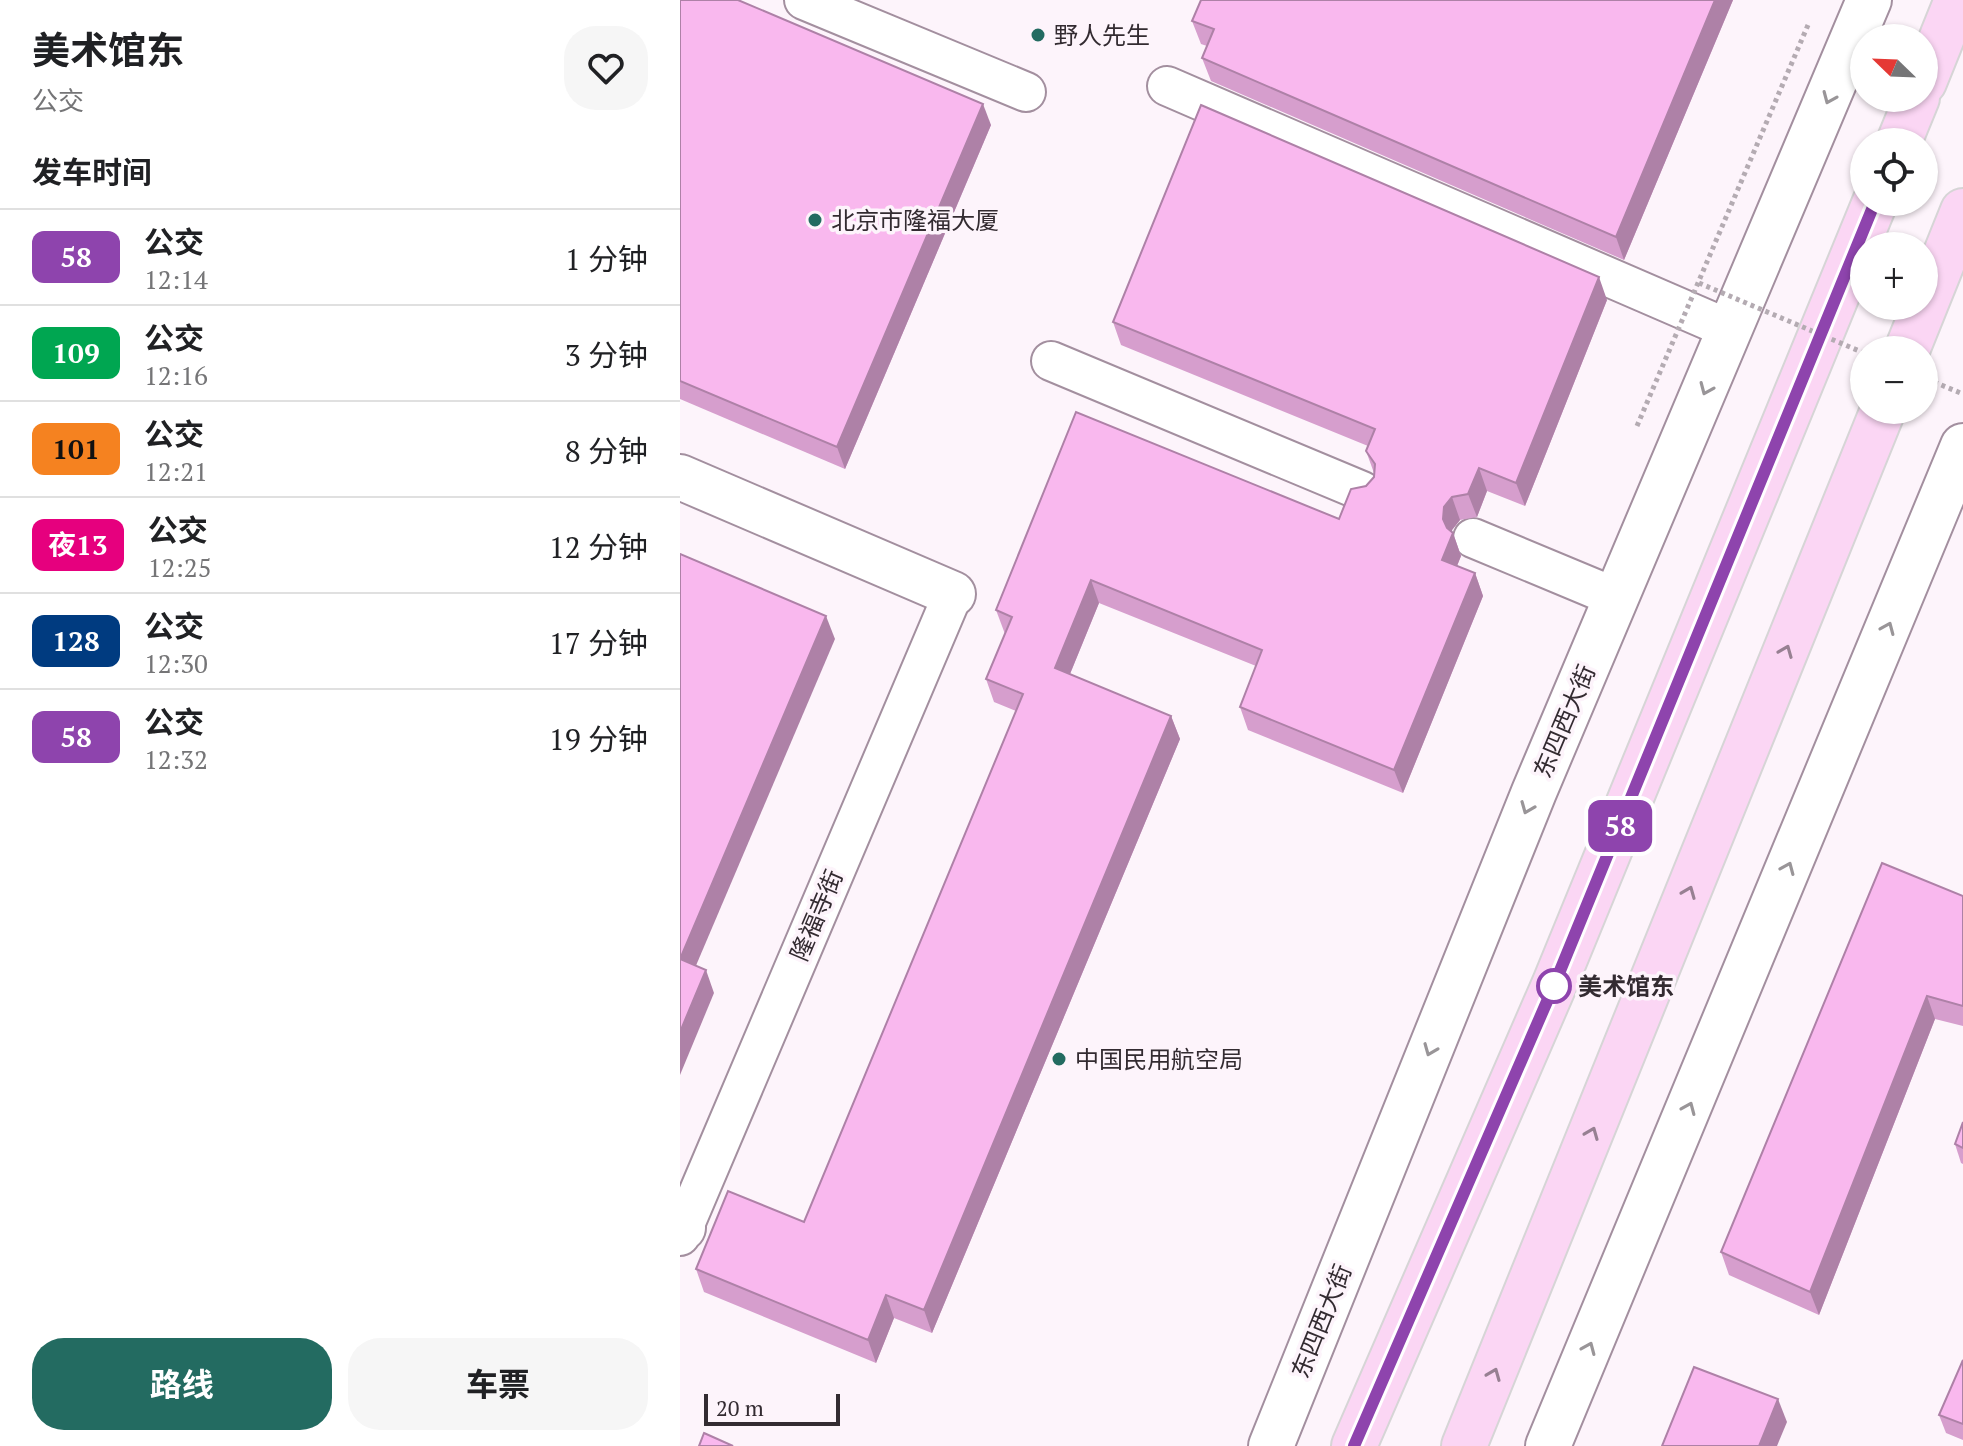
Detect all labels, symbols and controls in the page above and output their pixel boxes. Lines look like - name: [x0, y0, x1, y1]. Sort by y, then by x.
- place label: 野人先生: [1054, 19, 1150, 51]
- north arrow: [1850, 24, 1938, 112]
- map controls: [1850, 24, 1938, 424]
- text: 美术馆东: [32, 25, 184, 75]
- button: heart: [564, 26, 648, 110]
- marker: 野人先生: [1029, 26, 1047, 44]
- text: 公交: [32, 83, 84, 117]
- one-way arrow: [1822, 90, 1838, 104]
- button: locate: [1850, 128, 1938, 216]
- text: 发车时间: [32, 152, 152, 192]
- place label: 北京市隆福大厦: [831, 204, 999, 236]
- marker: 北京市隆福大厦: [806, 211, 824, 229]
- text: 公交: [144, 222, 204, 262]
- button: +: [1850, 232, 1938, 320]
- text: 58: [60, 238, 92, 275]
- text: 1 分钟: [565, 239, 648, 279]
- text: 12:14: [144, 262, 208, 296]
- text: 公交: [144, 318, 204, 358]
- text: 109: [52, 334, 100, 371]
- text: 3 分钟: [565, 335, 648, 375]
- button: −: [1850, 336, 1938, 424]
- text: 12:16: [144, 358, 208, 392]
- one-way arrow: [1700, 381, 1716, 395]
- text: 公交: [144, 414, 204, 454]
- text: 101: [52, 430, 100, 467]
- text: 8 分钟: [565, 431, 648, 471]
- text: 12:21: [144, 454, 208, 488]
- text: 公交: [148, 510, 208, 550]
- text: 夜13: [48, 526, 108, 563]
- text: 12 分钟: [549, 527, 648, 567]
- text: 12:25: [148, 550, 212, 584]
- text: 公交: [144, 606, 204, 646]
- text: 128: [52, 622, 100, 659]
- one-way arrow: [1878, 622, 1895, 636]
- text: 17 分钟: [549, 623, 648, 663]
- one-way arrow: [1776, 645, 1793, 659]
- text: 12:30: [144, 646, 208, 680]
- street label: 东四西大街: [1526, 660, 1602, 782]
- text: 公交: [144, 702, 204, 742]
- text: 58: [60, 718, 92, 755]
- text: 19 分钟: [549, 719, 648, 759]
- text: 12:32: [144, 742, 208, 776]
- one-way arrow: [1520, 800, 1537, 814]
- line badge: 58: [1584, 800, 1656, 852]
- text: 58: [1604, 807, 1636, 844]
- one-way arrow: [1779, 862, 1795, 876]
- street label: 隆福寺街: [783, 865, 849, 965]
- one-way arrow: [1679, 886, 1696, 900]
- marker: 美术馆东: [1537, 969, 1571, 1003]
- place label: 美术馆东: [1578, 970, 1674, 1002]
- one-way arrow: [1423, 1042, 1440, 1056]
- place label: 中国民用航空局: [1075, 1043, 1243, 1075]
- marker: 中国民用航空局: [1050, 1050, 1068, 1068]
- one-way arrow: [1679, 1102, 1695, 1116]
- one-way arrow: [1582, 1127, 1599, 1141]
- street label: 东四西大街: [1284, 1259, 1358, 1383]
- button: 路线: [32, 1338, 332, 1430]
- button: 车票: [348, 1338, 648, 1430]
- one-way arrow: [1579, 1342, 1596, 1356]
- one-way arrow: [1484, 1368, 1500, 1382]
- scale bar: [704, 1390, 840, 1426]
- text: 20 m: [716, 1393, 764, 1422]

